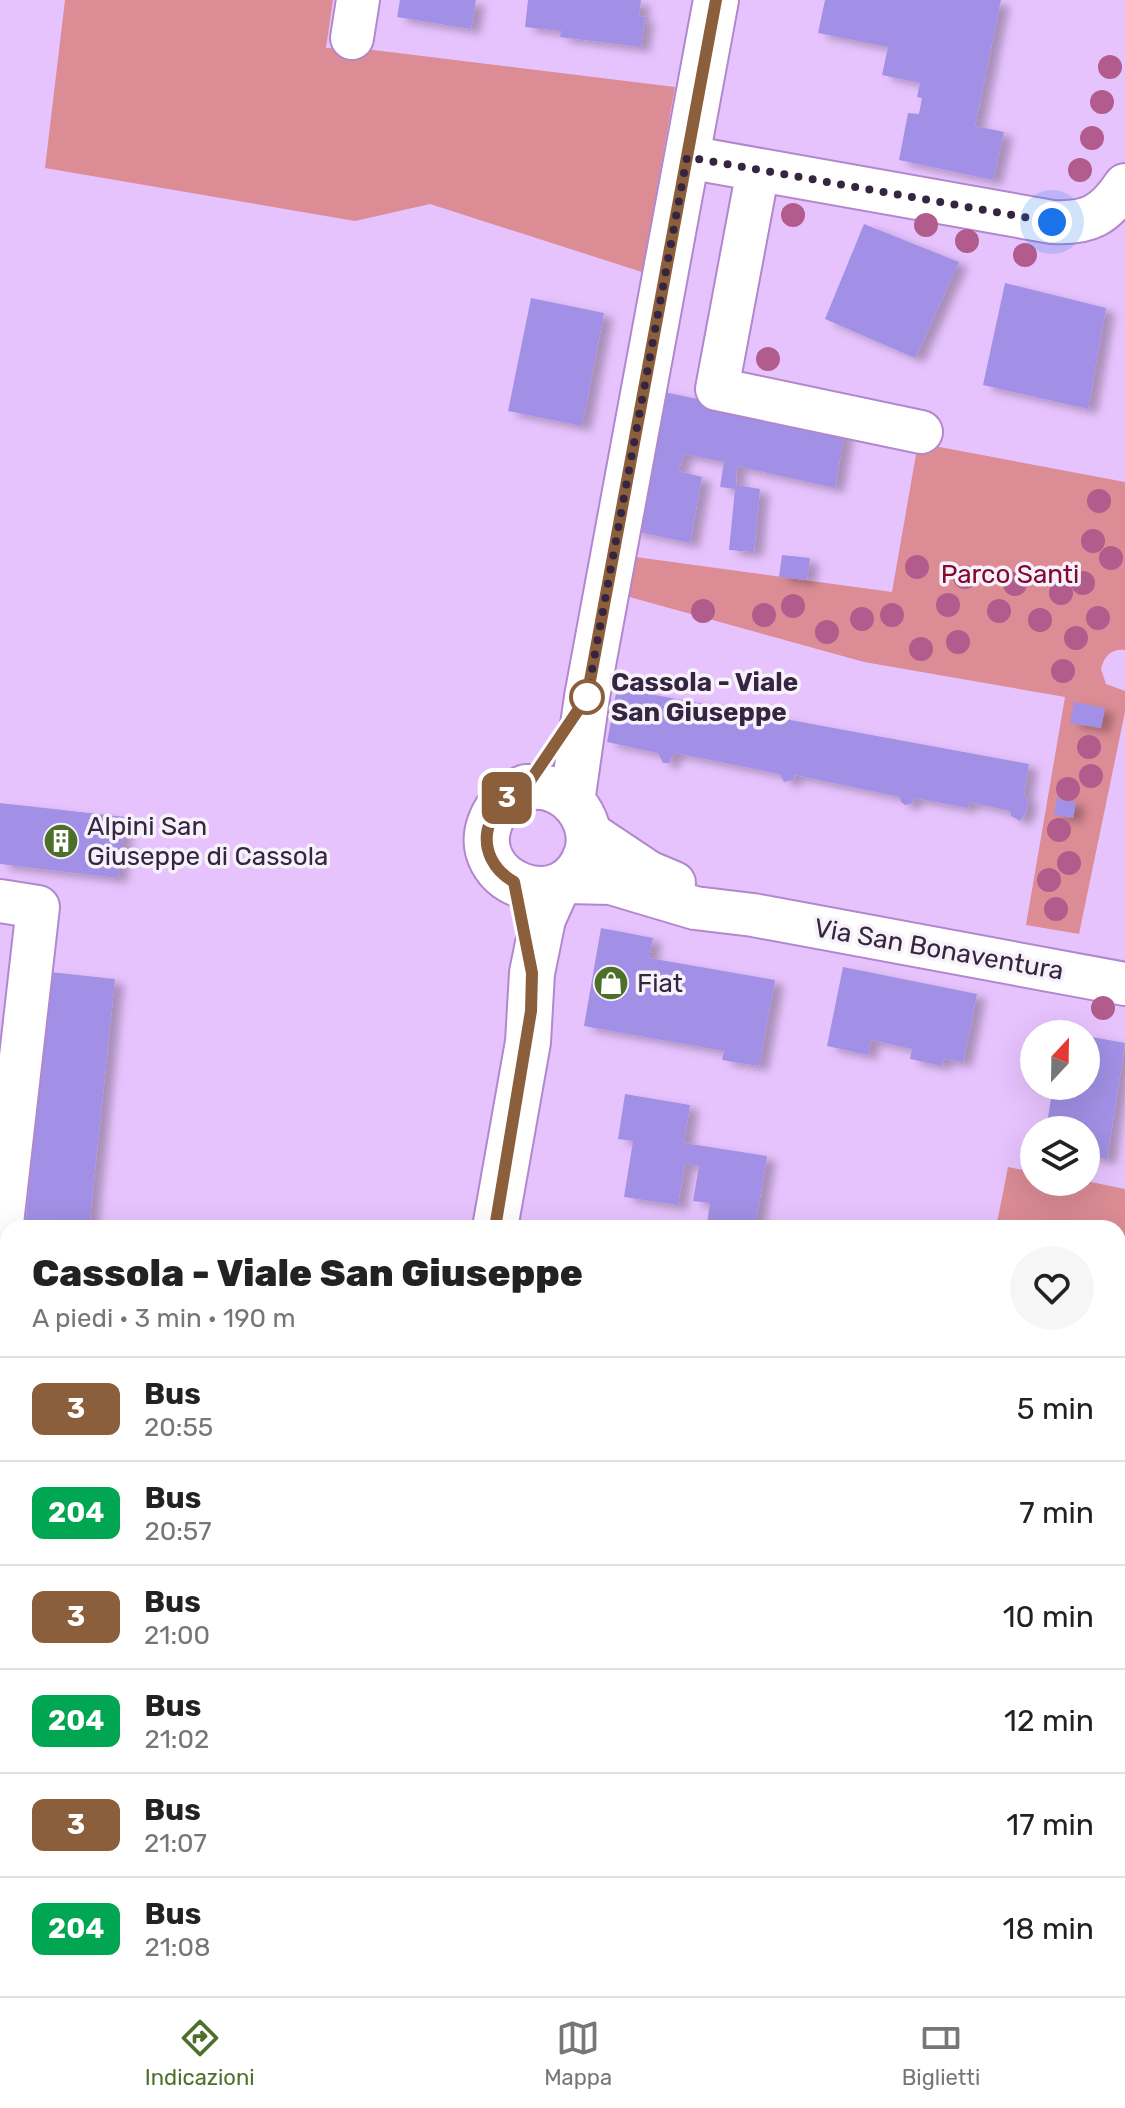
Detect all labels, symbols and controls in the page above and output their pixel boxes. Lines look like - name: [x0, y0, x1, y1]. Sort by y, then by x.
- your location: [1032, 202, 1072, 242]
- park label: Parco Santi: [941, 559, 1079, 590]
- place label: Cassola - Viale San Giuseppe: [611, 667, 798, 728]
- marker: Cassola - Viale San Giuseppe: [570, 680, 604, 714]
- line badge: 3: [481, 772, 533, 824]
- text: 3: [498, 781, 516, 814]
- place label: Alpini San Giuseppe di Cassola: [87, 811, 328, 872]
- building icon: Alpini San Giuseppe di Cassola: [42, 822, 80, 860]
- street label: Via San Bonaventura: [812, 912, 1066, 987]
- shop icon: Fiat: [592, 964, 630, 1002]
- place label: Fiat: [637, 968, 683, 999]
- north arrow: [1020, 1020, 1100, 1100]
- map controls: [1020, 1020, 1100, 1196]
- button: layers: [1020, 1116, 1100, 1196]
- button: heart: [1010, 1246, 1094, 1330]
- text: Cassola - Viale San Giuseppe: [32, 1250, 583, 1296]
- text: A piedi · 3 min · 190 m: [32, 1303, 296, 1334]
- text: Bus: [144, 1376, 201, 1412]
- text: 5 min: [1017, 1391, 1094, 1427]
- text: 3: [67, 1392, 85, 1425]
- text: 20:55: [144, 1412, 213, 1443]
- text: Bus: [144, 1480, 201, 1516]
- text: 7 min: [1019, 1495, 1094, 1531]
- text: 204: [48, 1496, 104, 1529]
- text: 20:57: [144, 1516, 212, 1547]
- text: Bus: [144, 1584, 201, 1620]
- text: 10 min: [1003, 1599, 1094, 1635]
- text: 3: [67, 1600, 85, 1633]
- text: 21:00: [144, 1620, 210, 1651]
- text: Bus: [144, 1688, 201, 1724]
- text: 12 min: [1004, 1703, 1094, 1739]
- text: 204: [48, 1704, 104, 1737]
- text: 21:02: [144, 1724, 209, 1755]
- text: Bus: [144, 1792, 201, 1828]
- text: 17 min: [1006, 1807, 1094, 1843]
- text: 3: [67, 1808, 85, 1841]
- text: 21:07: [144, 1828, 207, 1859]
- text: Bus: [144, 1896, 201, 1932]
- text: 18 min: [1003, 1911, 1094, 1947]
- text: 204: [48, 1912, 104, 1945]
- text: 21:08: [144, 1932, 210, 1963]
- tab: Indicazioni: [145, 2016, 255, 2091]
- tab: Mappa: [544, 2016, 612, 2091]
- tab: Biglietti: [902, 2016, 980, 2091]

